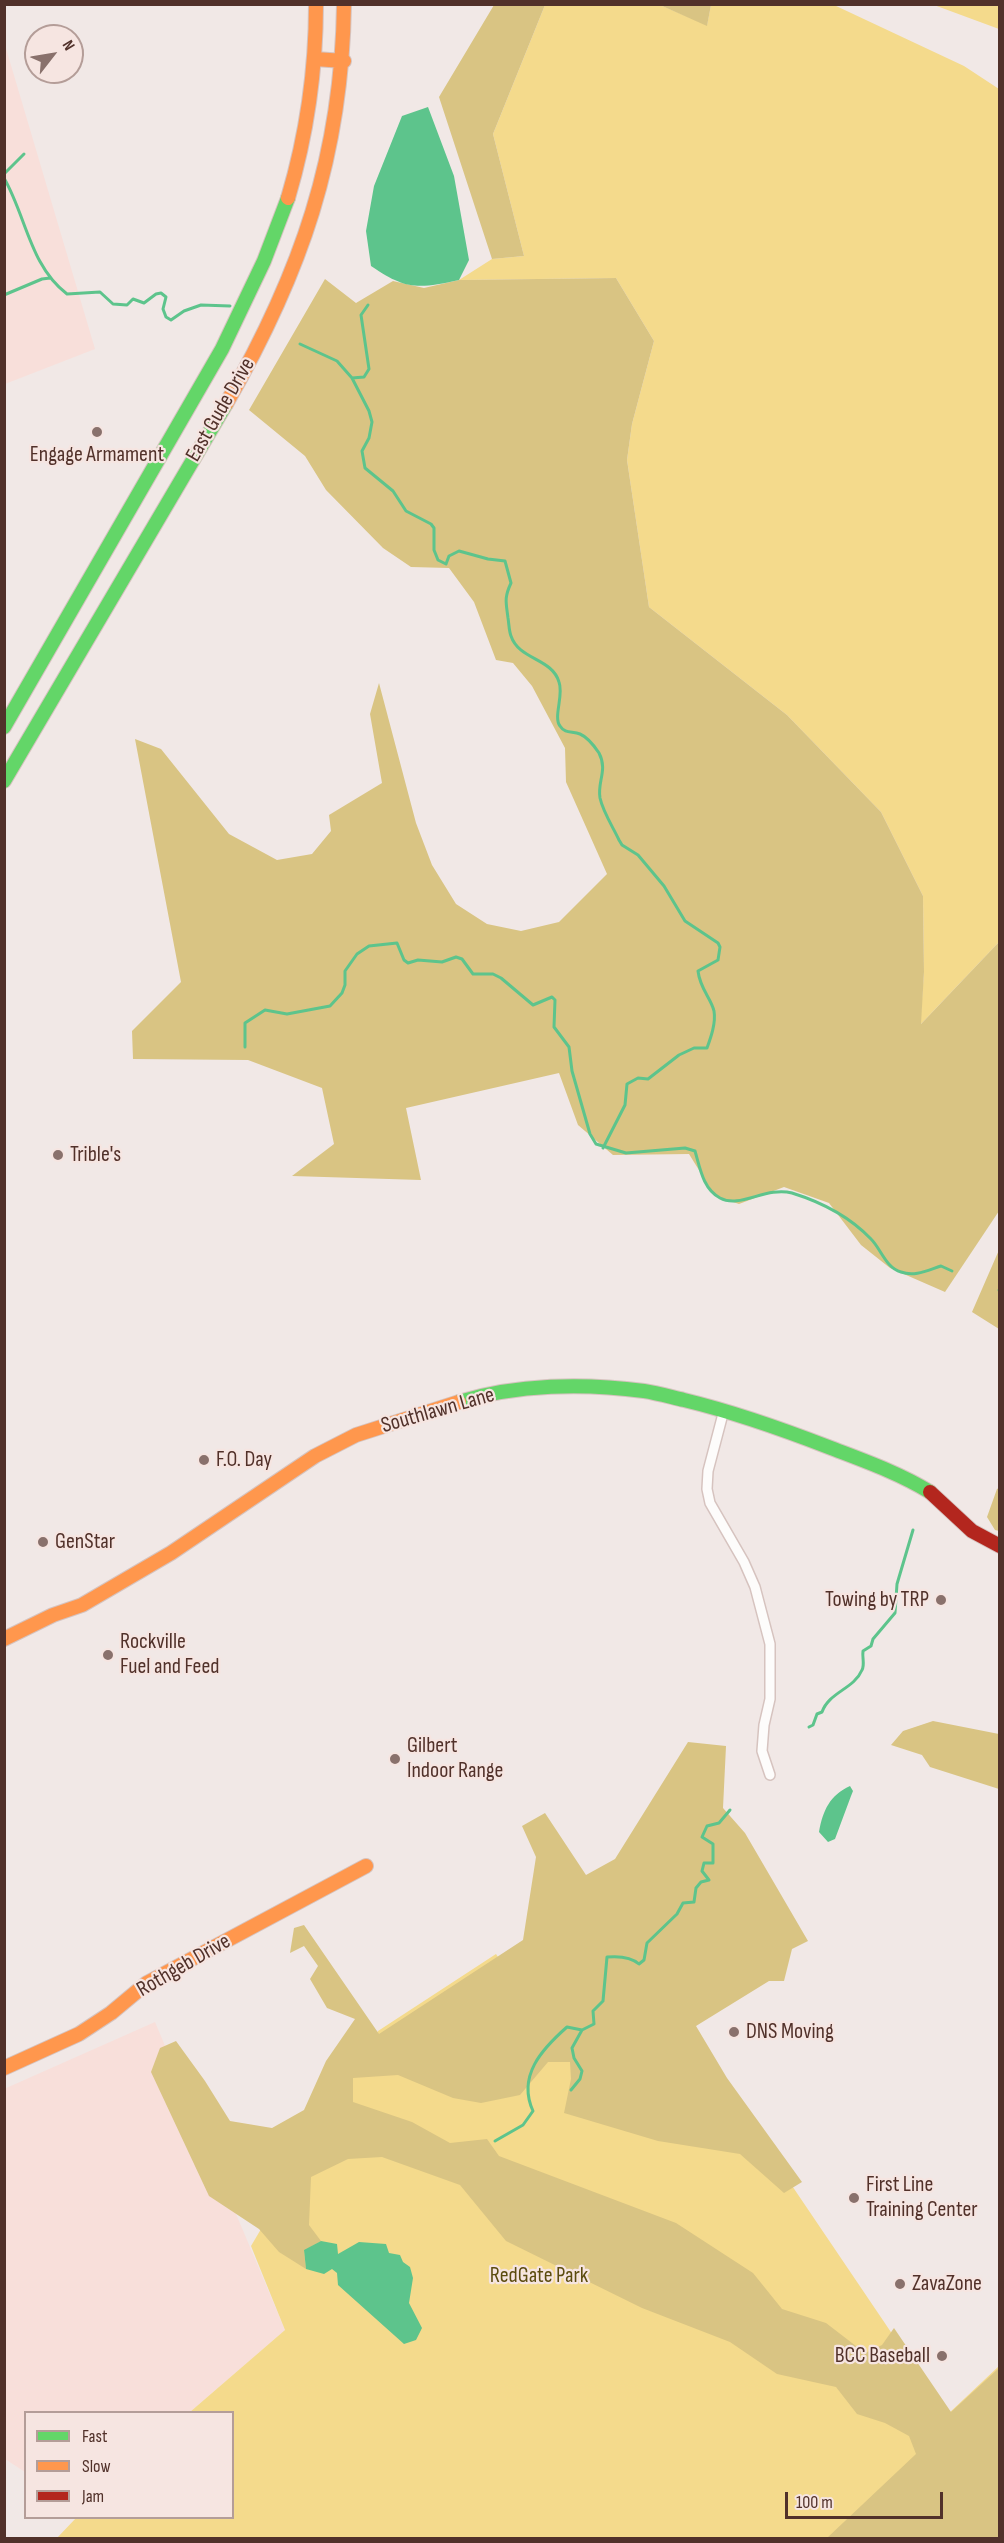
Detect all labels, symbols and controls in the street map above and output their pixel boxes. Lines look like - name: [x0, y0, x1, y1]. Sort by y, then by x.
- north arrow: [24, 24, 84, 84]
- text: N: [58, 37, 78, 54]
- street label: East Gude Drive: [181, 353, 261, 467]
- marker: Engage Armament: [90, 425, 104, 439]
- place label: Engage Armament: [30, 442, 164, 468]
- place label: Trible's: [70, 1142, 121, 1168]
- marker: Trible's: [51, 1148, 65, 1162]
- street label: Southlawn Lane: [378, 1382, 498, 1440]
- place label: F.O. Day: [216, 1447, 272, 1473]
- marker: F.O. Day: [197, 1453, 211, 1467]
- place label: GenStar: [55, 1529, 115, 1555]
- marker: GenStar: [36, 1535, 50, 1549]
- place label: Towing by TRP: [825, 1587, 929, 1613]
- marker: Towing by TRP: [934, 1593, 948, 1607]
- place label: Rockville Fuel and Feed: [120, 1629, 219, 1681]
- marker: Rockville Fuel and Feed: [101, 1648, 115, 1662]
- place label: Gilbert Indoor Range: [407, 1733, 503, 1784]
- marker: Gilbert Indoor Range: [388, 1752, 402, 1766]
- street label: Rothgeb Drive: [132, 1929, 236, 2003]
- place label: DNS Moving: [746, 2019, 834, 2045]
- marker: DNS Moving: [727, 2025, 741, 2039]
- place label: First Line Training Center: [866, 2172, 978, 2224]
- marker: First Line Training Center: [847, 2191, 861, 2205]
- park label: RedGate Park: [490, 2263, 588, 2289]
- place label: ZavaZone: [912, 2271, 982, 2297]
- marker: ZavaZone: [893, 2277, 907, 2291]
- place label: BCC Baseball: [835, 2343, 930, 2369]
- marker: BCC Baseball: [935, 2349, 949, 2363]
- legend: [24, 2411, 234, 2519]
- text: Fast: [82, 2426, 107, 2447]
- text: Slow: [82, 2456, 111, 2477]
- scale bar: [788, 2480, 946, 2518]
- text: Jam: [82, 2486, 104, 2507]
- text: 100 m: [796, 2492, 833, 2513]

